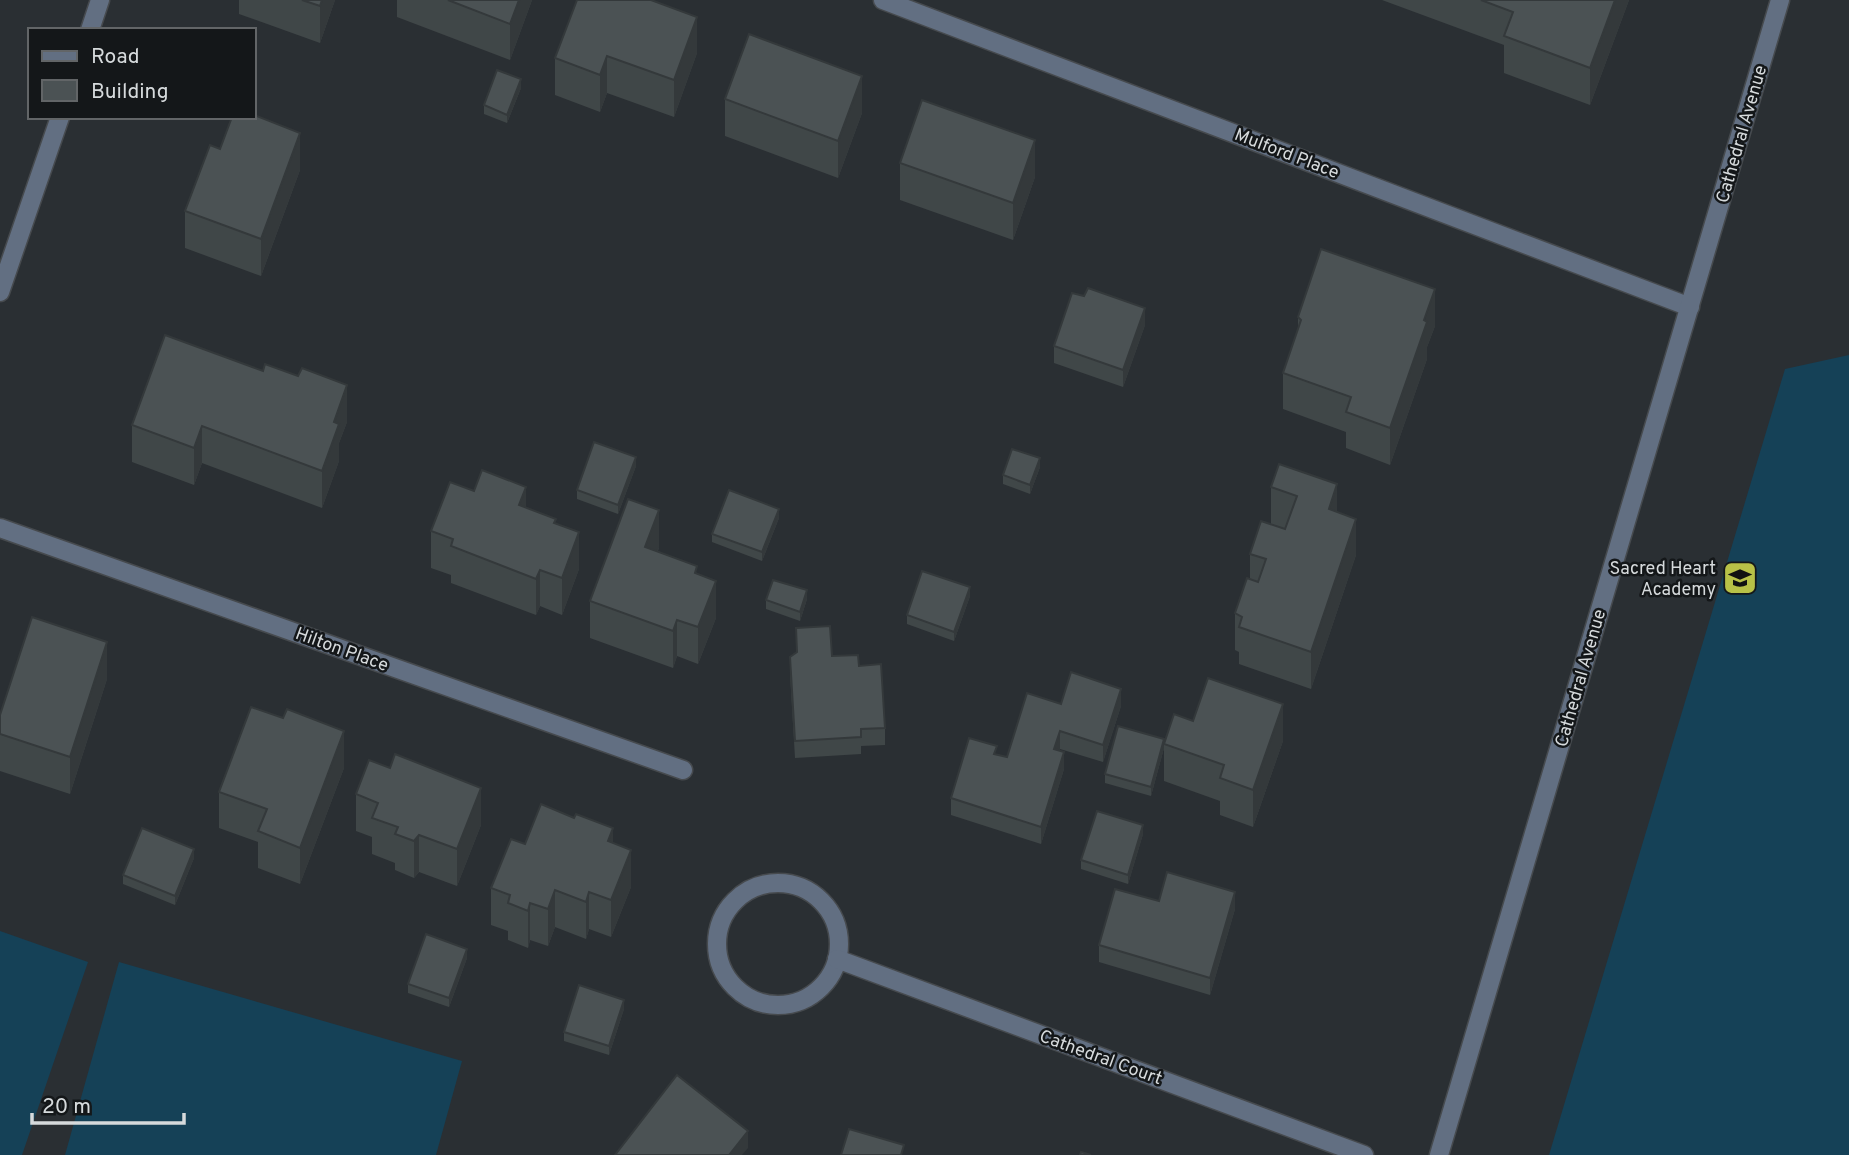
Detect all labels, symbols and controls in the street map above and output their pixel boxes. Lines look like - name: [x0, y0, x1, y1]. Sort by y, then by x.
- legend: [28, 28, 256, 119]
- text: Road: [91, 44, 140, 71]
- street label: Cathedral Avenue: [1712, 63, 1773, 206]
- text: Building: [91, 79, 169, 106]
- street label: Mulford Place: [1231, 124, 1342, 185]
- place label: Sacred Heart Academy: [1610, 558, 1716, 602]
- school or university icon: Sacred Heart Academy: [1721, 559, 1759, 597]
- street label: Cathedral Avenue: [1551, 607, 1612, 750]
- street label: Hilton Place: [292, 623, 391, 678]
- street label: Cathedral Court: [1036, 1026, 1165, 1091]
- scale bar: [32, 1082, 184, 1126]
- text: 20 m: [42, 1094, 91, 1121]

